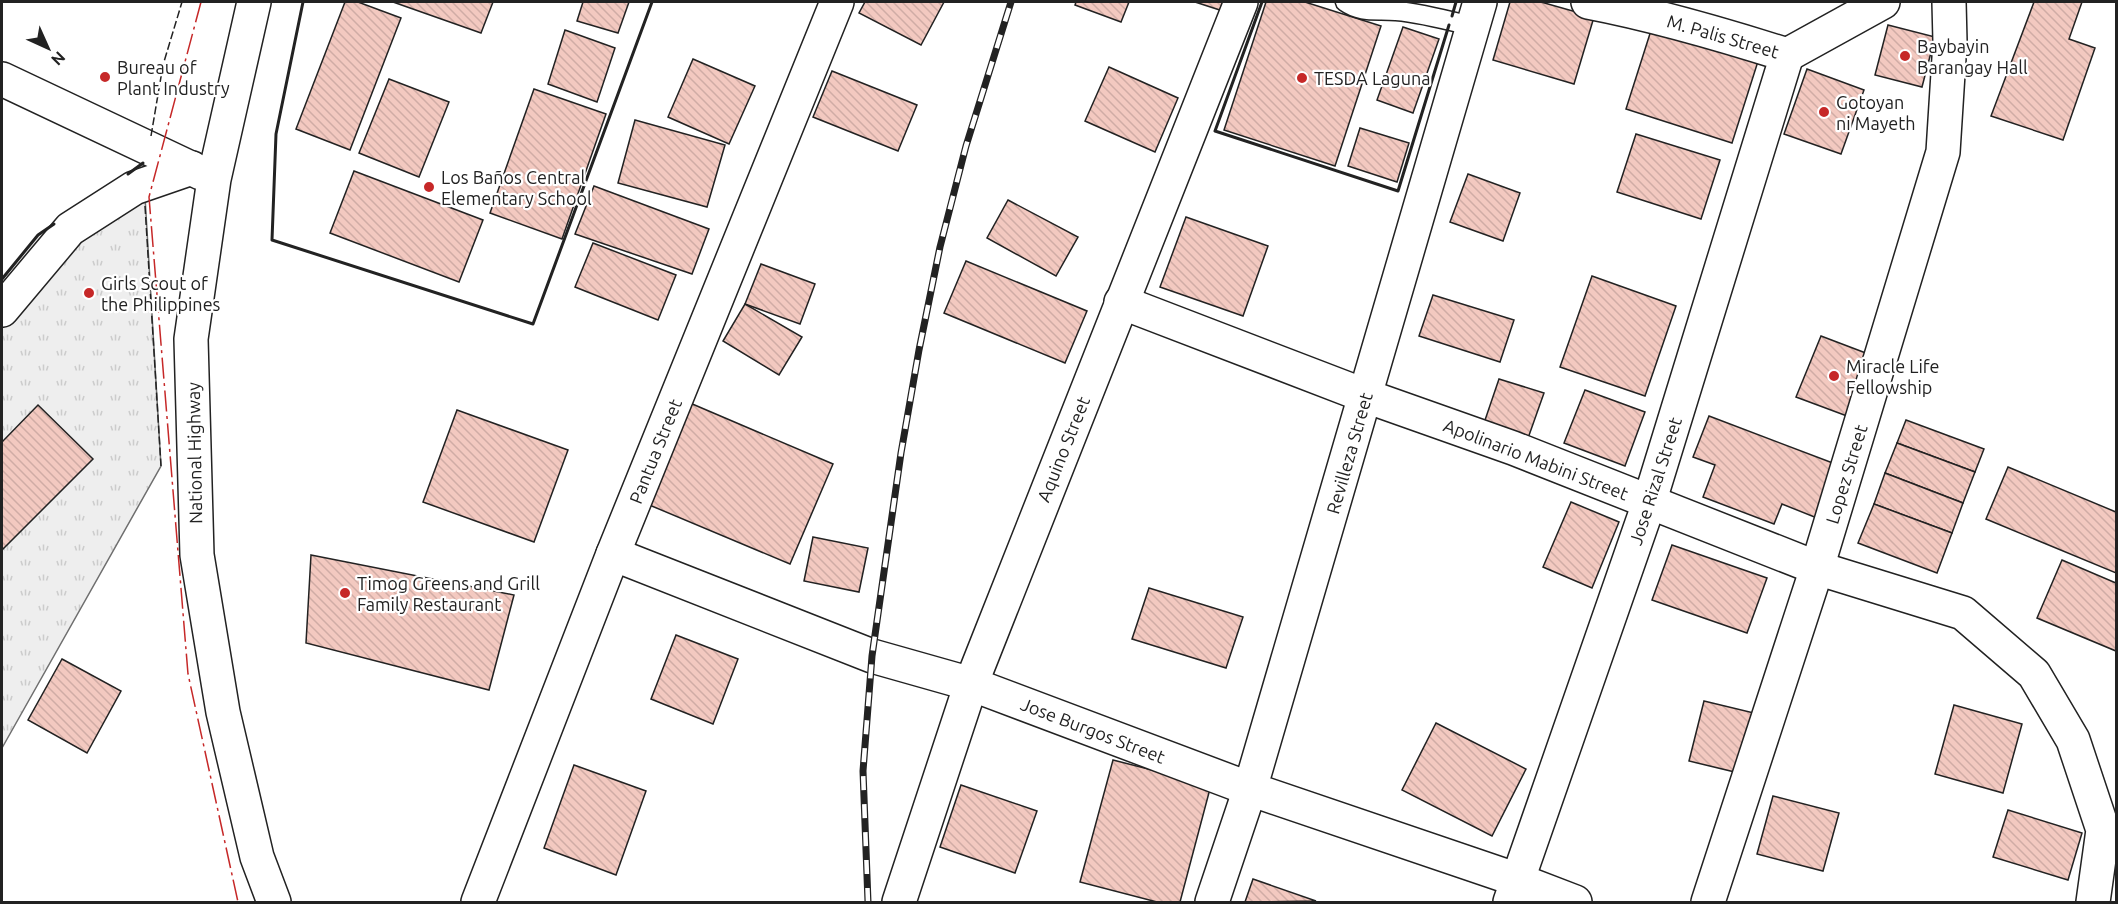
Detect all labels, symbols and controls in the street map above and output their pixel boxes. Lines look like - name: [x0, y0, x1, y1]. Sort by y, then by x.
- street label: M. Palis Street: [1665, 10, 1781, 62]
- north arrow: [18, 18, 78, 78]
- place label: Baybayin Barangay Hall: [1917, 36, 2028, 77]
- text: N: [48, 48, 69, 69]
- marker: Baybayin Barangay Hall: [1898, 49, 1912, 63]
- place label: Bureau of Plant Industry: [117, 57, 230, 98]
- place label: TESDA Laguna: [1314, 68, 1430, 88]
- marker: Bureau of Plant Industry: [98, 70, 112, 84]
- marker: TESDA Laguna: [1295, 71, 1309, 85]
- place label: Gotoyan ni Mayeth: [1836, 92, 1916, 133]
- marker: Gotoyan ni Mayeth: [1817, 105, 1831, 119]
- place label: Los Baños Central Elementary School: [441, 167, 592, 208]
- marker: Los Baños Central Elementary School: [422, 180, 436, 194]
- place label: Girls Scout of the Philippines: [101, 273, 221, 314]
- marker: Girls Scout of the Philippines: [82, 286, 96, 300]
- place label: Miracle Life Fellowship: [1846, 356, 1940, 397]
- marker: Miracle Life Fellowship: [1827, 369, 1841, 383]
- street label: National Highway: [183, 382, 205, 524]
- street label: Revilleza Street: [1322, 390, 1376, 516]
- street label: Aquino Street: [1033, 393, 1093, 505]
- street label: Pantua Street: [625, 396, 685, 506]
- street label: Jose Rizal Street: [1625, 414, 1685, 548]
- street label: Apolinario Mabini Street: [1441, 415, 1631, 503]
- street label: Lopez Street: [1821, 422, 1871, 526]
- place label: Timog Greens and Grill Family Restaurant: [357, 573, 540, 614]
- marker: Timog Greens and Grill Family Restaurant: [338, 586, 352, 600]
- street label: Jose Burgos Street: [1018, 693, 1168, 767]

